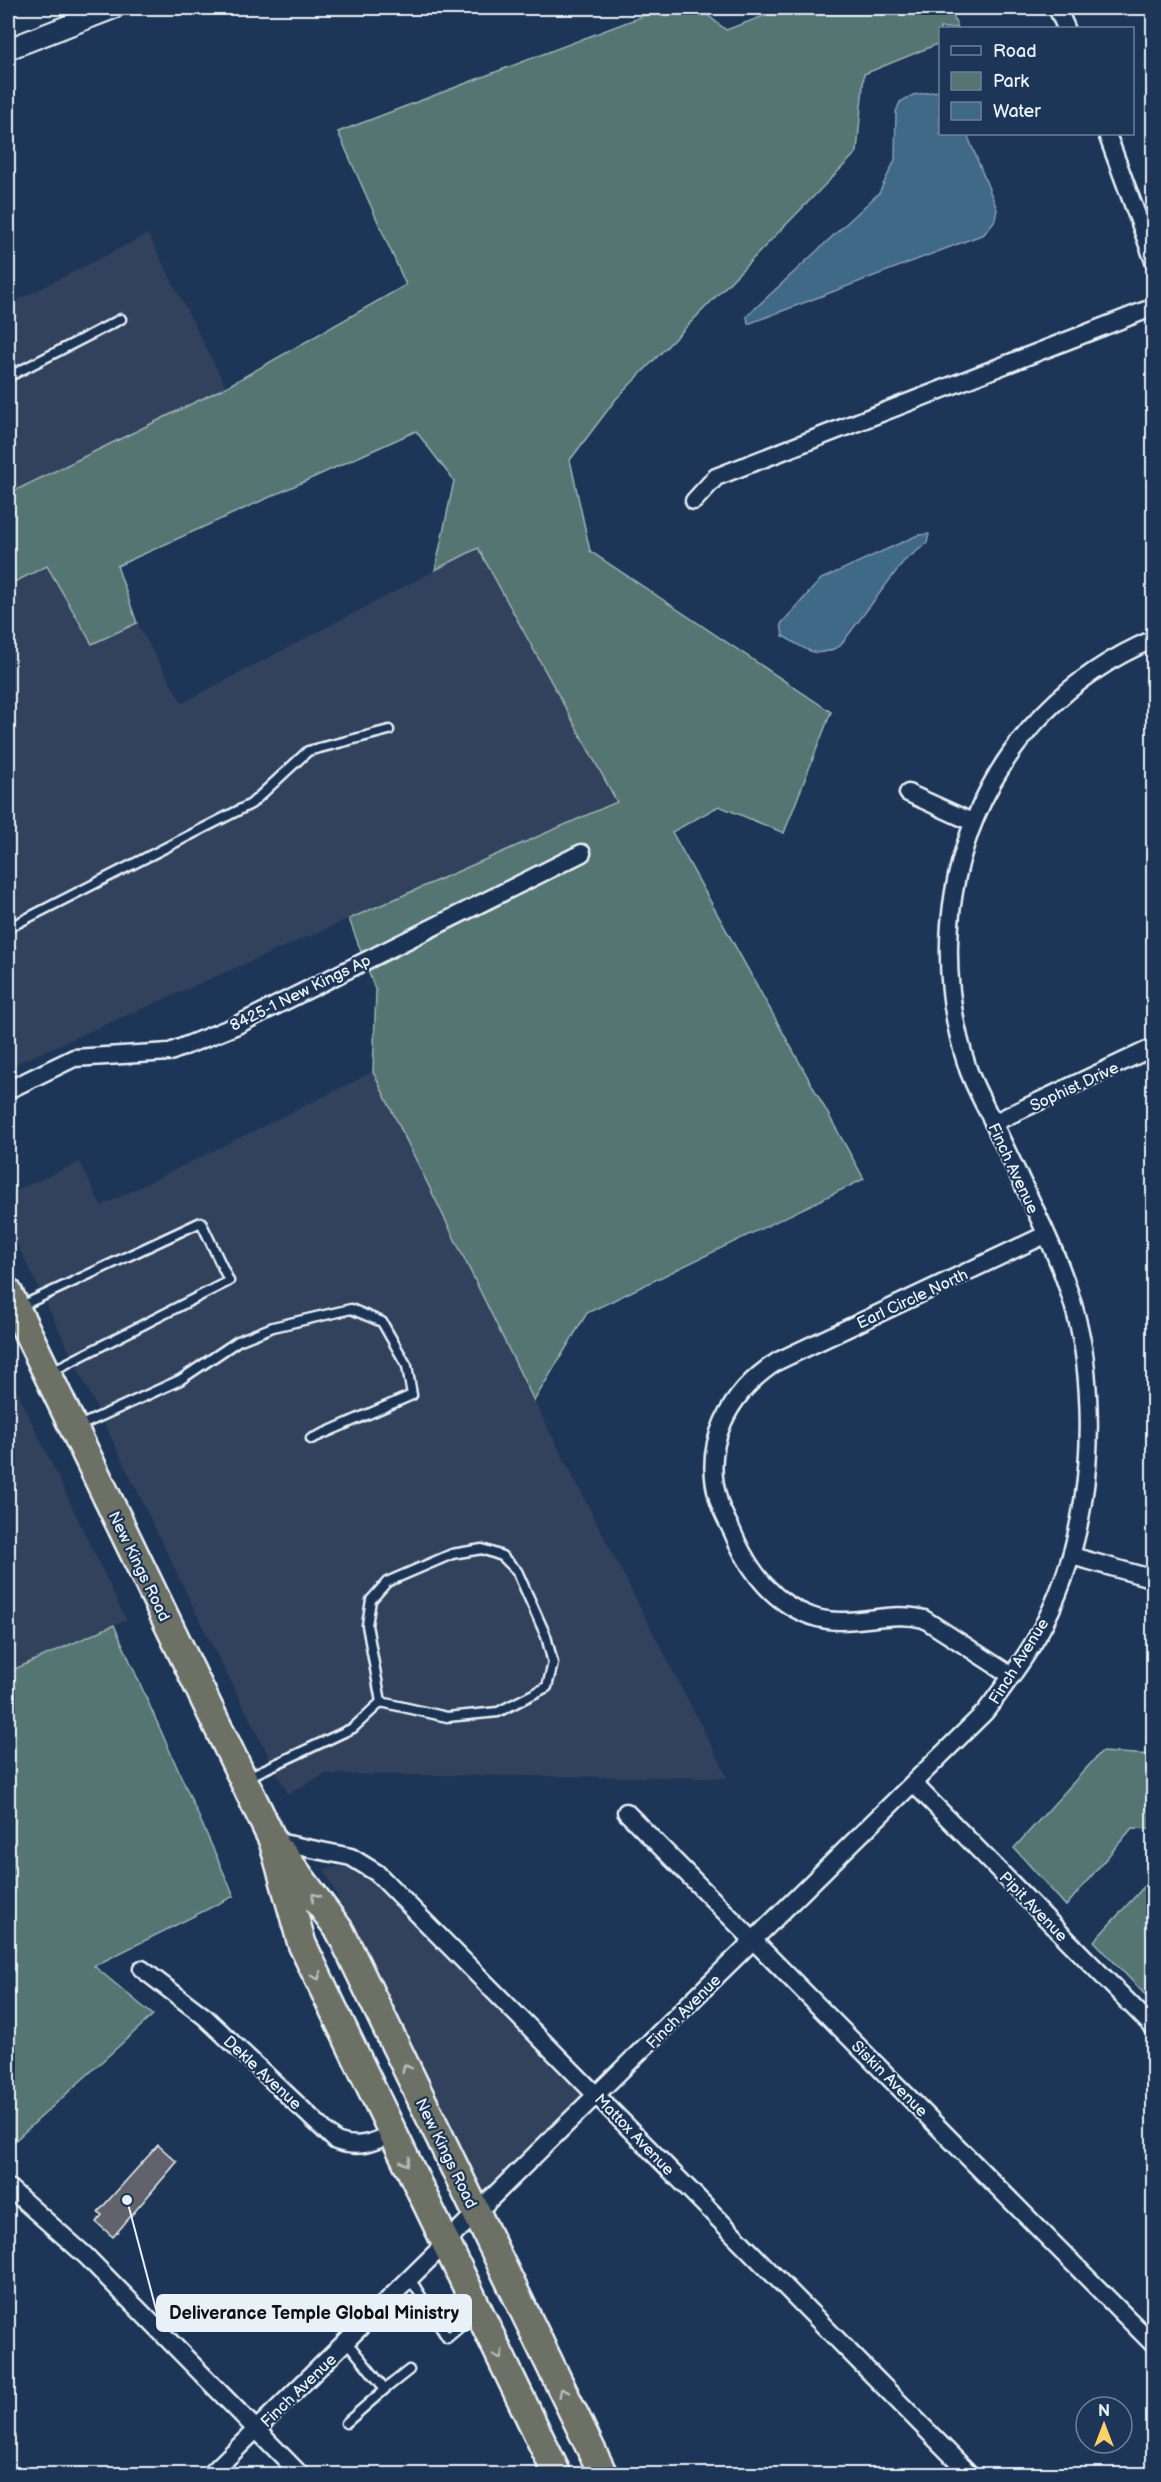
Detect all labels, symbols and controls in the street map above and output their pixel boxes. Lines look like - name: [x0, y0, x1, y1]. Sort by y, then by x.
- legend: [939, 27, 1134, 135]
- text: Road: [993, 41, 1037, 62]
- text: Park: [993, 71, 1029, 92]
- text: Water: [993, 101, 1041, 122]
- street label: 8425-1 New Kings Ap: [227, 951, 374, 1036]
- street label: Sophist Drive: [1027, 1058, 1122, 1116]
- street label: Finch Avenue: [983, 1120, 1042, 1217]
- street label: Earl Circle North: [854, 1265, 971, 1333]
- street label: New Kings Road: [104, 1509, 173, 1625]
- street label: Finch Avenue: [985, 1615, 1053, 1708]
- street label: Pipit Avenue: [995, 1868, 1071, 1946]
- one-way arrow: [311, 1892, 322, 1903]
- one-way arrow: [310, 1970, 322, 1981]
- street label: Finch Avenue: [643, 1970, 726, 2053]
- street label: Dekle Avenue: [219, 2032, 305, 2114]
- street label: Siskin Avenue: [847, 2037, 931, 2121]
- one-way arrow: [402, 2064, 414, 2075]
- street label: Mattox Avenue: [590, 2090, 678, 2180]
- street label: New Kings Road: [411, 2096, 480, 2212]
- one-way arrow: [399, 2155, 410, 2166]
- callout: Deliverance Temple Global Ministry: [157, 2295, 471, 2331]
- text: Deliverance Temple Global Ministry: [169, 2303, 460, 2324]
- one-way arrow: [492, 2349, 504, 2360]
- street label: Finch Avenue: [257, 2350, 341, 2432]
- one-way arrow: [559, 2388, 571, 2399]
- north arrow: [1074, 2395, 1134, 2455]
- text: N: [1098, 2402, 1110, 2421]

